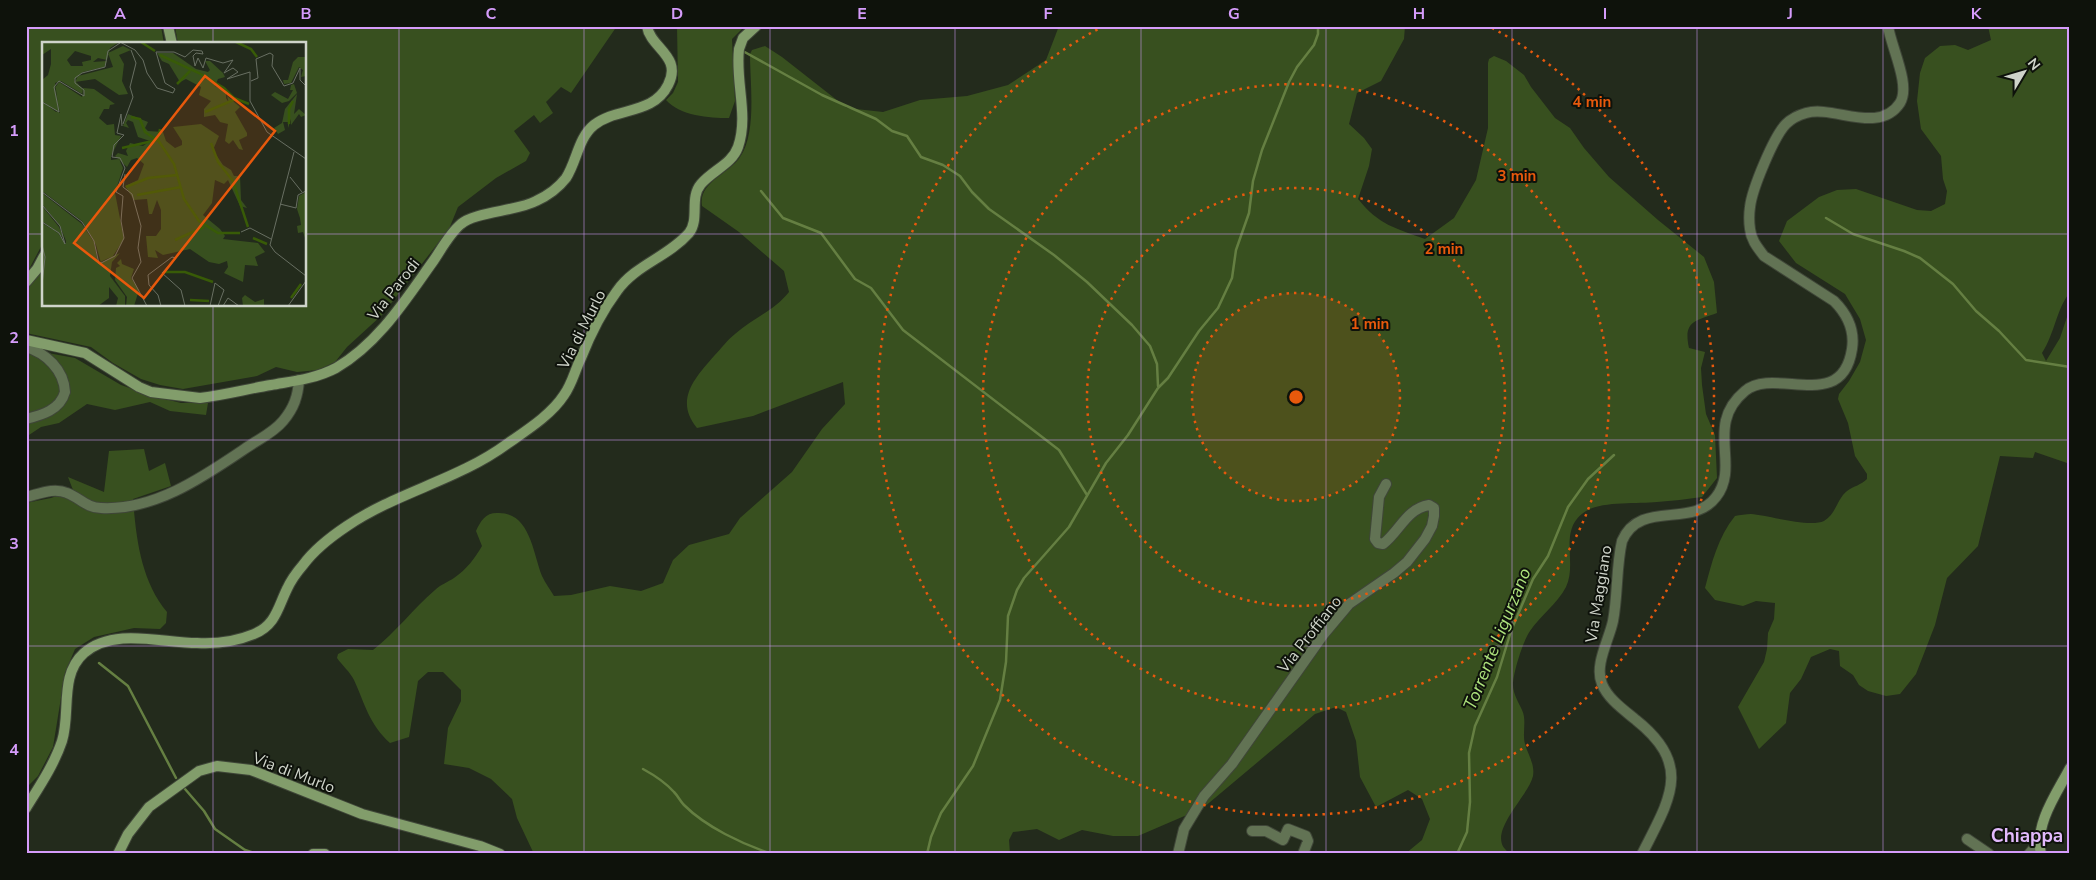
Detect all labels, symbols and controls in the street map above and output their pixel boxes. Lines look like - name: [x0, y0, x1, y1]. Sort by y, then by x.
- text: A: [114, 3, 126, 25]
- text: B: [300, 3, 312, 25]
- text: C: [486, 3, 497, 25]
- text: D: [671, 3, 683, 25]
- text: E: [857, 3, 867, 25]
- text: F: [1044, 3, 1053, 25]
- text: G: [1228, 3, 1240, 25]
- text: H: [1413, 3, 1425, 25]
- text: I: [1603, 3, 1607, 25]
- text: J: [1786, 3, 1793, 25]
- text: K: [1971, 3, 1983, 25]
- inset map: [42, 42, 306, 306]
- north arrow: [1998, 48, 2048, 98]
- text: N: [2023, 54, 2045, 74]
- text: 4 min: [1573, 92, 1611, 112]
- text: 1: [9, 120, 19, 142]
- text: 3 min: [1498, 166, 1536, 186]
- text: 2 min: [1425, 239, 1463, 259]
- street label: Via Parodi: [362, 254, 425, 326]
- street label: Via di Murlo: [552, 286, 611, 374]
- text: 1 min: [1351, 314, 1389, 334]
- text: 2: [9, 327, 19, 349]
- centre of rings: [1287, 388, 1305, 406]
- text: 3: [9, 533, 19, 555]
- street label: Via Maggiano: [1580, 544, 1618, 645]
- water label: Torrente Ligurzano: [1457, 564, 1537, 714]
- street label: Via Proffiano: [1272, 591, 1347, 679]
- text: 4: [9, 739, 19, 761]
- street label: Via di Murlo: [248, 747, 338, 799]
- district label: Chiappa: [1991, 823, 2063, 849]

